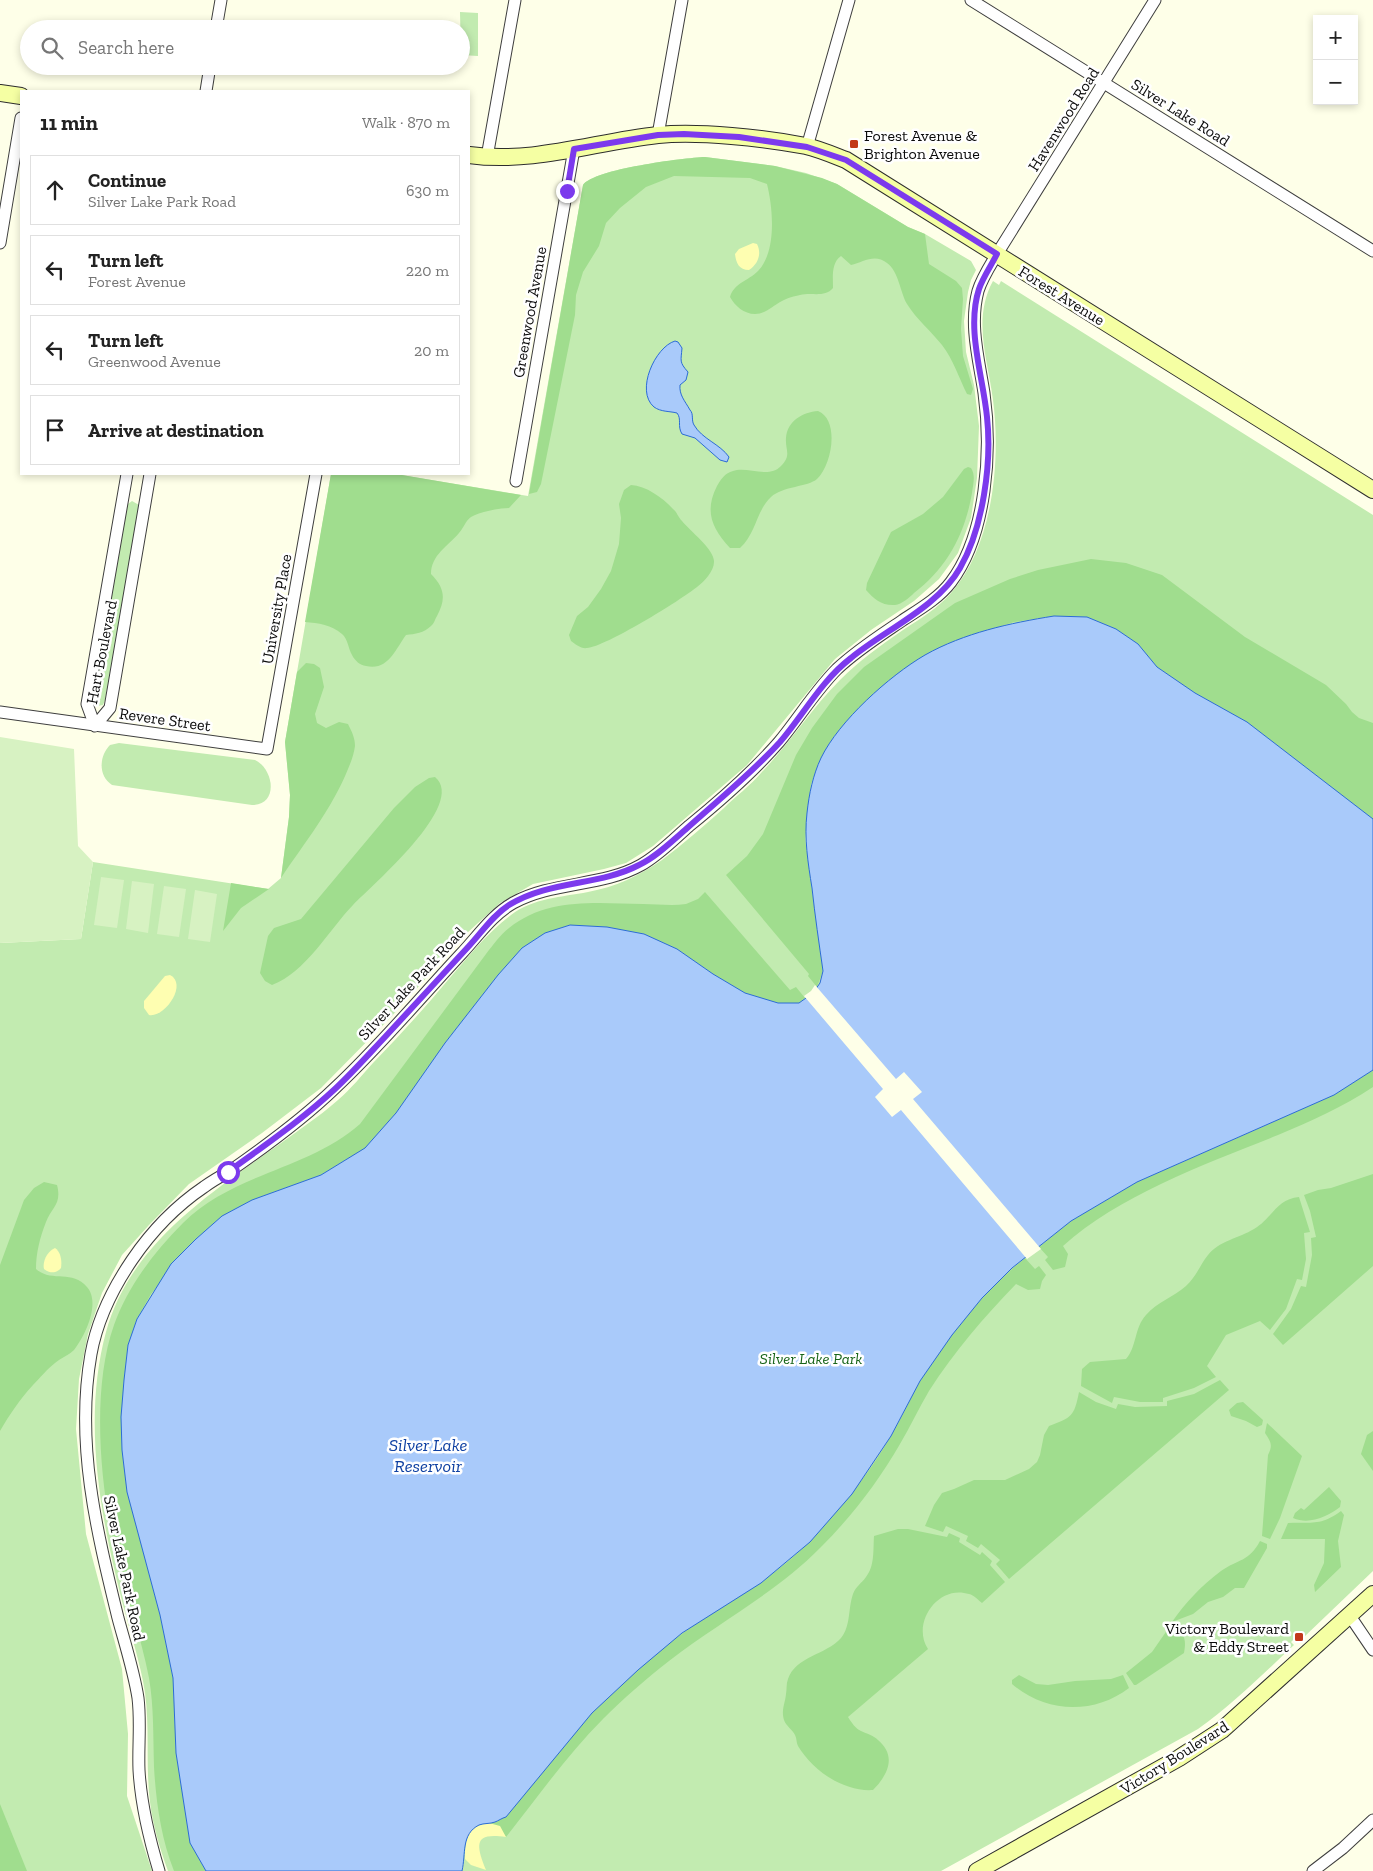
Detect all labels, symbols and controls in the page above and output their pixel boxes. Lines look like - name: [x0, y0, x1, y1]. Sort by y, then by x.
- map controls: [1313, 15, 1358, 105]
- button: +: [1313, 15, 1358, 60]
- search box: [20, 20, 470, 75]
- icon: search: [38, 34, 66, 62]
- text: Search here: [78, 36, 174, 59]
- button: −: [1313, 60, 1358, 105]
- street label: Havenwood Road: [1024, 64, 1103, 175]
- street label: Silver Lake Road: [1128, 75, 1234, 150]
- text: 11 min: [40, 110, 98, 135]
- text: Walk · 870 m: [362, 113, 450, 132]
- place label: Forest Avenue & Brighton Avenue: [864, 126, 980, 163]
- marker: Forest Avenue & Brighton Avenue: [848, 138, 860, 150]
- text: Continue: [88, 169, 166, 192]
- icon: ahead: [41, 176, 69, 204]
- route end: [556, 180, 579, 203]
- text: 630 m: [406, 181, 449, 200]
- text: Silver Lake Park Road: [88, 192, 236, 211]
- street label: Greenwood Avenue: [509, 245, 550, 379]
- text: Turn left: [88, 249, 163, 272]
- icon: left: [41, 256, 69, 284]
- text: 220 m: [406, 261, 449, 280]
- street label: Forest Avenue: [1015, 261, 1108, 329]
- text: Forest Avenue: [88, 272, 186, 291]
- text: Turn left: [88, 329, 163, 352]
- icon: left: [41, 336, 69, 364]
- text: 20 m: [414, 341, 449, 360]
- text: Greenwood Avenue: [88, 352, 221, 371]
- icon: arrive: [41, 416, 69, 444]
- text: Arrive at destination: [88, 419, 264, 442]
- street label: University Place: [257, 552, 296, 666]
- street label: Hart Boulevard: [82, 598, 121, 706]
- street label: Revere Street: [118, 704, 212, 735]
- street label: Silver Lake Park Road: [354, 923, 469, 1044]
- route start: [217, 1161, 240, 1184]
- park label: Silver Lake Park: [760, 1349, 862, 1368]
- water label: Silver Lake Reservoir: [389, 1434, 467, 1477]
- street label: Silver Lake Park Road: [100, 1494, 149, 1643]
- place label: Victory Boulevard & Eddy Street: [1164, 1619, 1289, 1656]
- marker: Victory Boulevard & Eddy Street: [1293, 1631, 1305, 1643]
- street label: Victory Boulevard: [1116, 1716, 1232, 1799]

